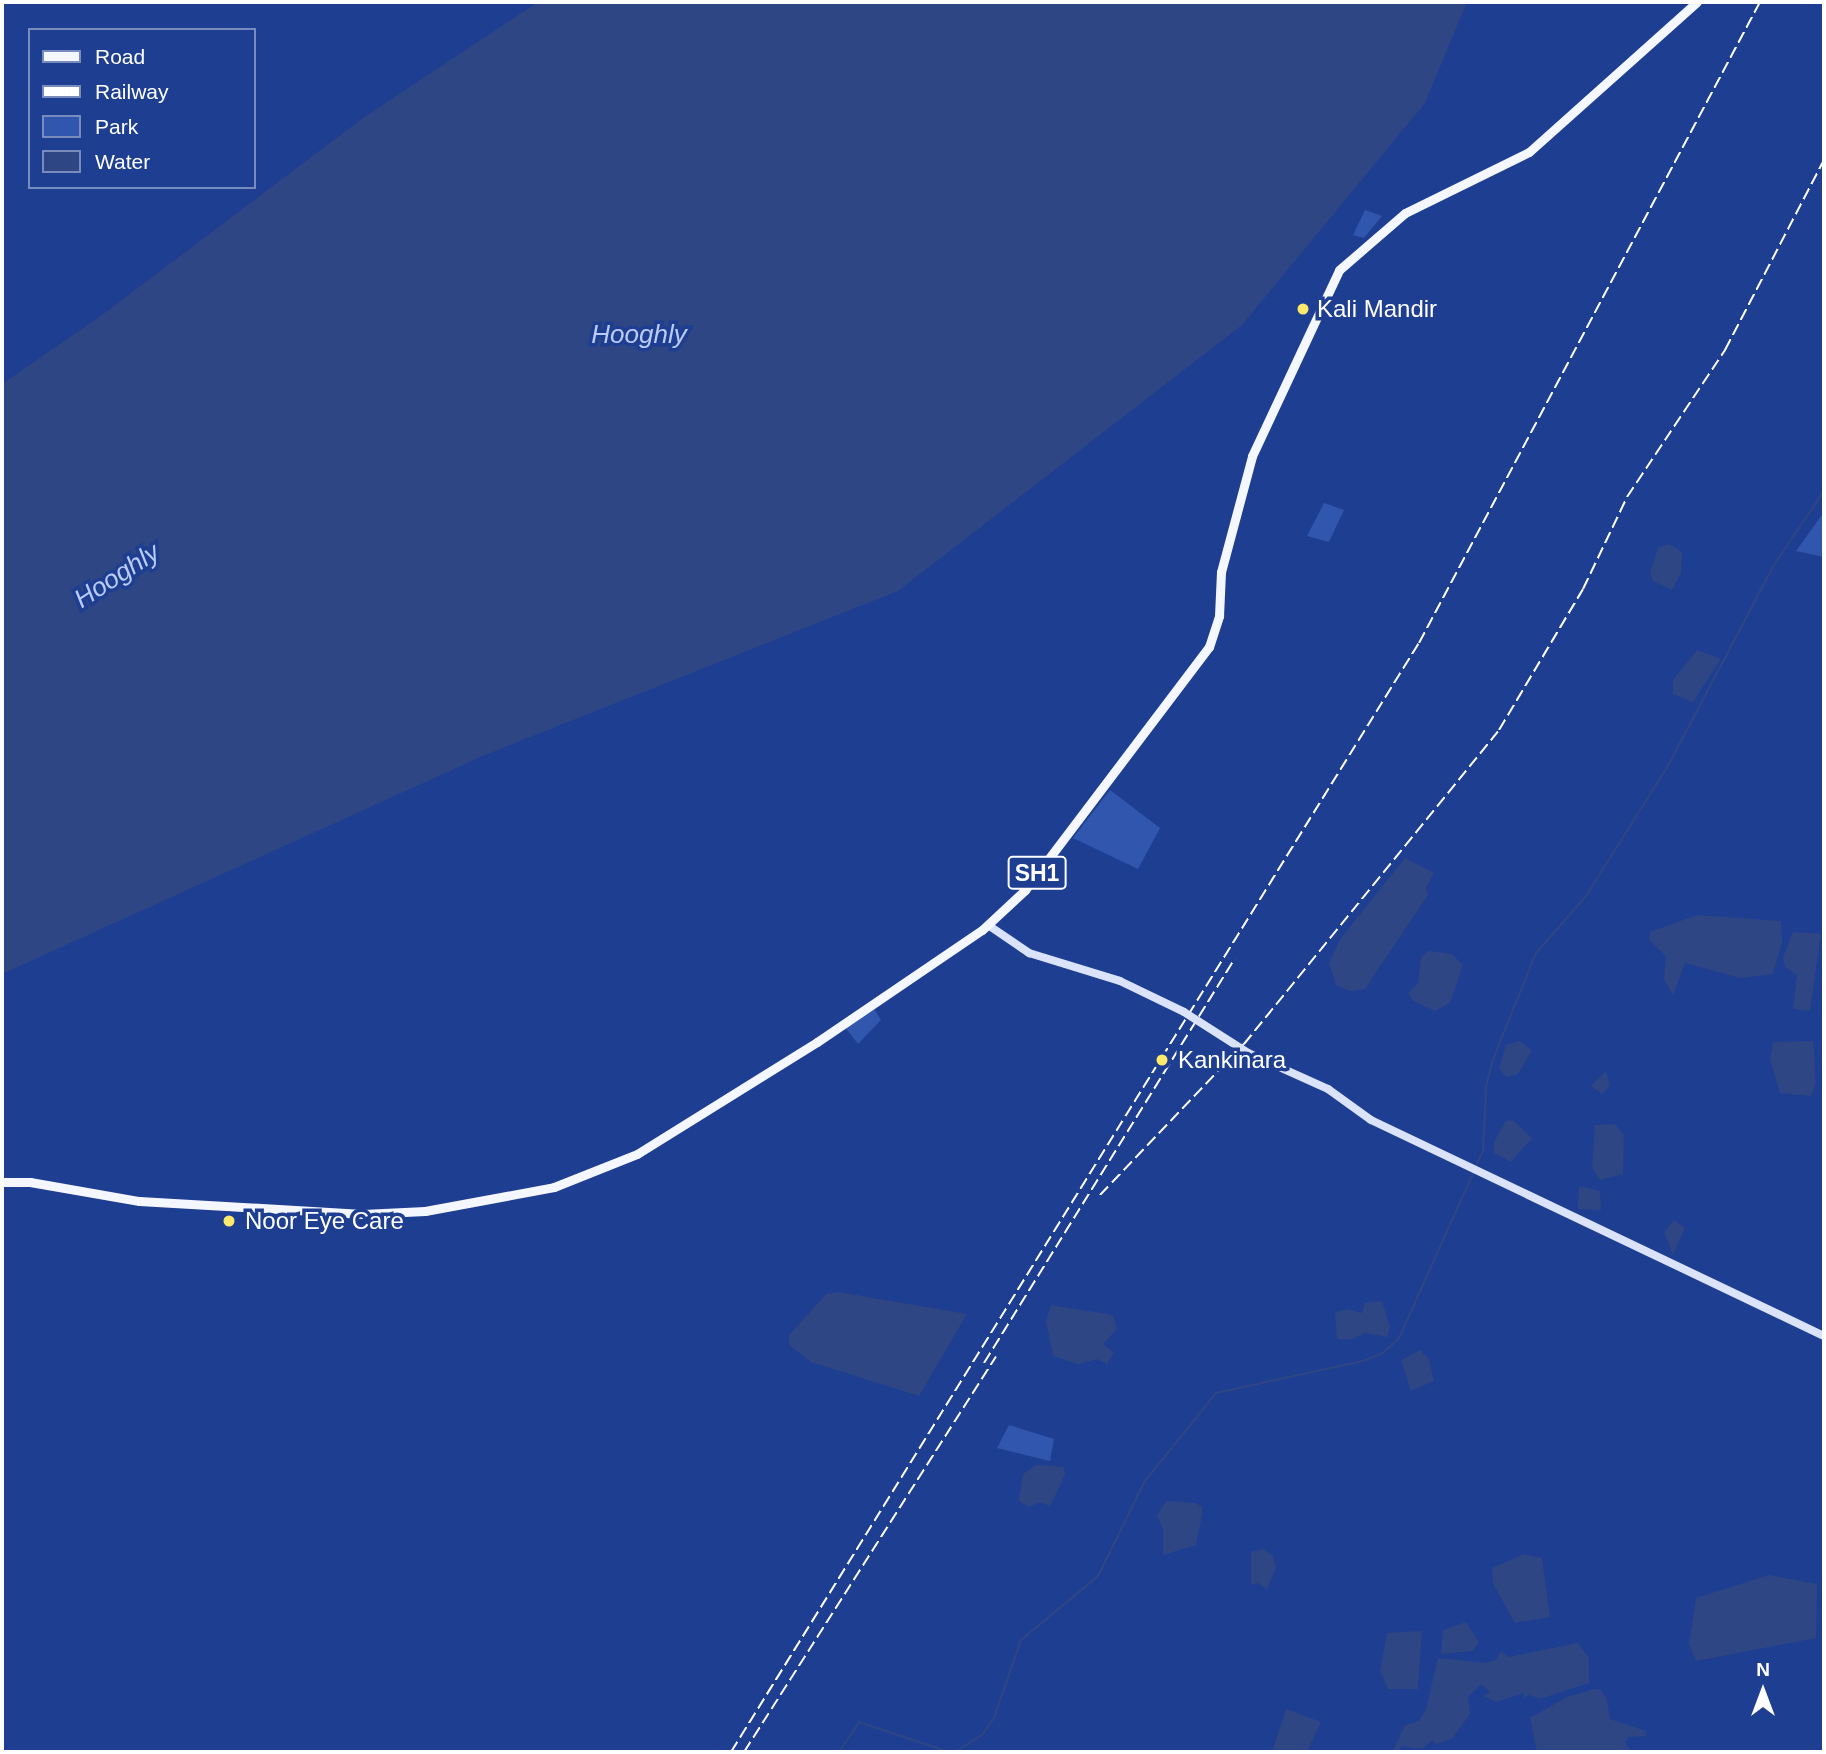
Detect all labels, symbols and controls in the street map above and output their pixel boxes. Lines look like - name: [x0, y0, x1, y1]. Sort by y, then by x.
- legend: [28, 28, 256, 189]
- text: Road: [95, 45, 145, 68]
- text: Railway: [95, 80, 169, 103]
- text: Park: [95, 115, 138, 138]
- text: Water: [95, 150, 150, 173]
- place label: Kali Mandir: [1317, 295, 1437, 323]
- marker: Kali Mandir: [1295, 301, 1311, 317]
- water label: Hooghly: [591, 319, 687, 351]
- water label: Hooghly: [69, 537, 165, 615]
- road number: SH1: [1007, 853, 1067, 892]
- place label: Kankinara: [1178, 1046, 1286, 1074]
- marker: Kankinara: [1152, 1050, 1172, 1070]
- place label: Noor Eye Care: [245, 1207, 404, 1235]
- marker: Noor Eye Care: [219, 1211, 239, 1231]
- north arrow: [1728, 1656, 1798, 1726]
- text: N: [1756, 1659, 1770, 1680]

